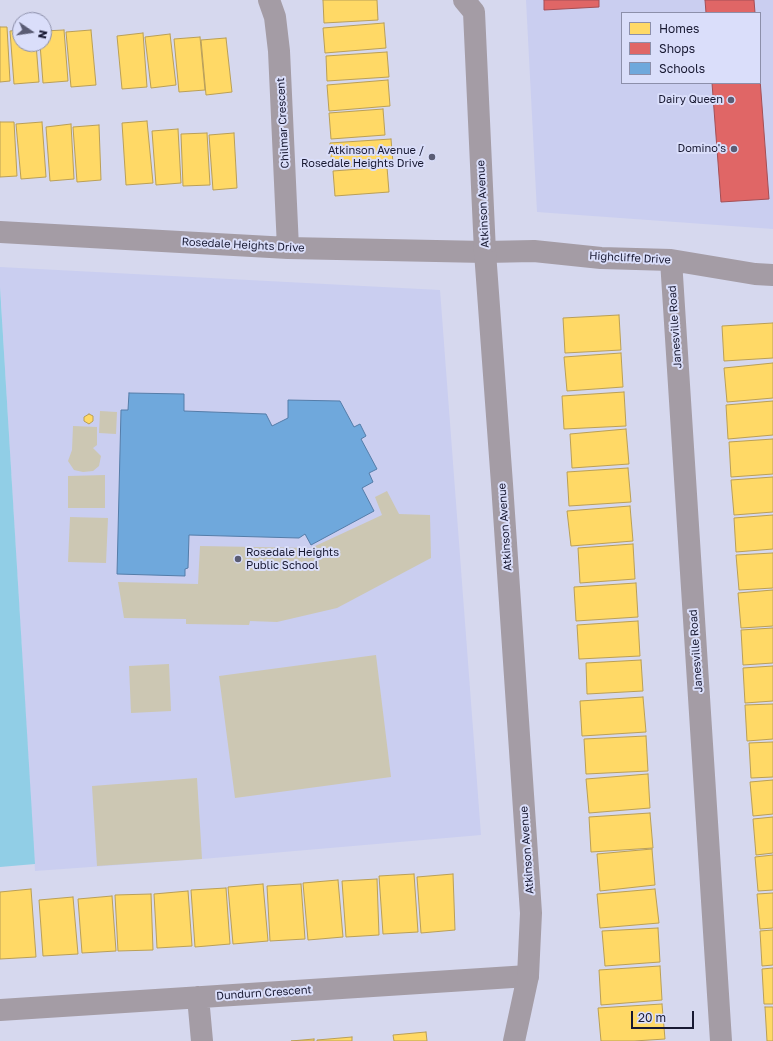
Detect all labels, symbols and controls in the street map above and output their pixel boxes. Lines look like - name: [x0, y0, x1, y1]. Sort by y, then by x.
- north arrow: [12, 12, 52, 52]
- legend: [621, 12, 761, 84]
- text: Homes: [659, 21, 699, 36]
- text: N: [36, 29, 50, 40]
- text: Shops: [659, 41, 695, 56]
- text: Schools: [659, 61, 705, 76]
- street label: Chilmar Crescent: [274, 77, 292, 169]
- place label: Dairy Queen: [658, 93, 723, 107]
- marker: Dairy Queen: [726, 95, 736, 105]
- place label: Domino's: [678, 142, 726, 156]
- place label: Atkinson Avenue / Rosedale Heights Drive: [301, 144, 424, 170]
- marker: Domino's: [729, 144, 739, 154]
- marker: Atkinson Avenue / Rosedale Heights Drive: [427, 152, 437, 162]
- street label: Atkinson Avenue: [474, 160, 492, 248]
- street label: Rosedale Heights Drive: [181, 235, 305, 255]
- street label: Highcliffe Drive: [589, 249, 671, 267]
- street label: Janesville Road: [666, 285, 684, 369]
- street label: Atkinson Avenue: [495, 483, 515, 571]
- place label: Rosedale Heights Public School: [246, 546, 339, 572]
- marker: Rosedale Heights Public School: [233, 554, 243, 564]
- street label: Janesville Road: [687, 609, 705, 693]
- street label: Atkinson Avenue: [517, 806, 537, 894]
- street label: Dundurn Crescent: [216, 983, 312, 1003]
- scale bar: [633, 1003, 696, 1029]
- text: 20 m: [638, 1010, 666, 1025]

